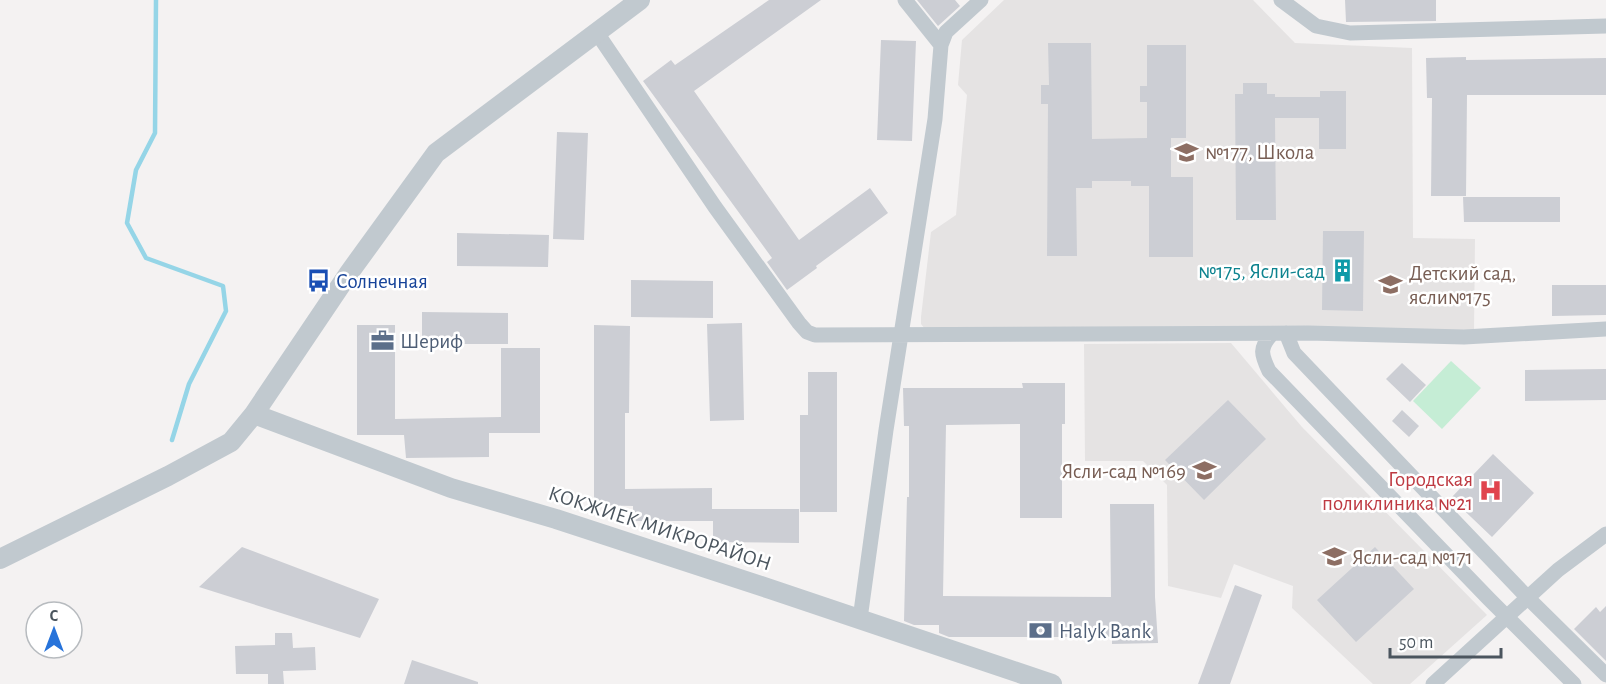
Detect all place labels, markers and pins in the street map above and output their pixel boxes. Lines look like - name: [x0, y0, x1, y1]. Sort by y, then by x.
- school or university icon: №177, Школа: [1174, 139, 1200, 165]
- place label: №177, Школа: [1205, 142, 1315, 163]
- building icon: №175, Ясли-сад: [1330, 258, 1356, 284]
- place label: №175, Ясли-сад: [1198, 261, 1325, 282]
- place label: Детский сад, ясли№175: [1409, 263, 1516, 308]
- bus stop icon: Солнечная: [305, 268, 331, 294]
- place label: Солнечная: [336, 271, 428, 292]
- school or university icon: Детский сад, ясли№175: [1378, 272, 1404, 298]
- office icon: Шериф: [369, 328, 395, 354]
- place label: Шериф: [400, 331, 463, 352]
- school or university icon: Ясли-сад №169: [1191, 458, 1217, 484]
- place label: Ясли-сад №169: [1061, 461, 1186, 482]
- place label: Городская поликлиника №21: [1322, 469, 1473, 514]
- hospital icon: Городская поликлиника №21: [1478, 478, 1504, 504]
- school or university icon: Ясли-сад №171: [1321, 544, 1347, 570]
- place label: Ясли-сад №171: [1352, 547, 1473, 568]
- bank icon: Halyk Bank: [1028, 618, 1054, 644]
- place label: Halyk Bank: [1059, 621, 1151, 642]

